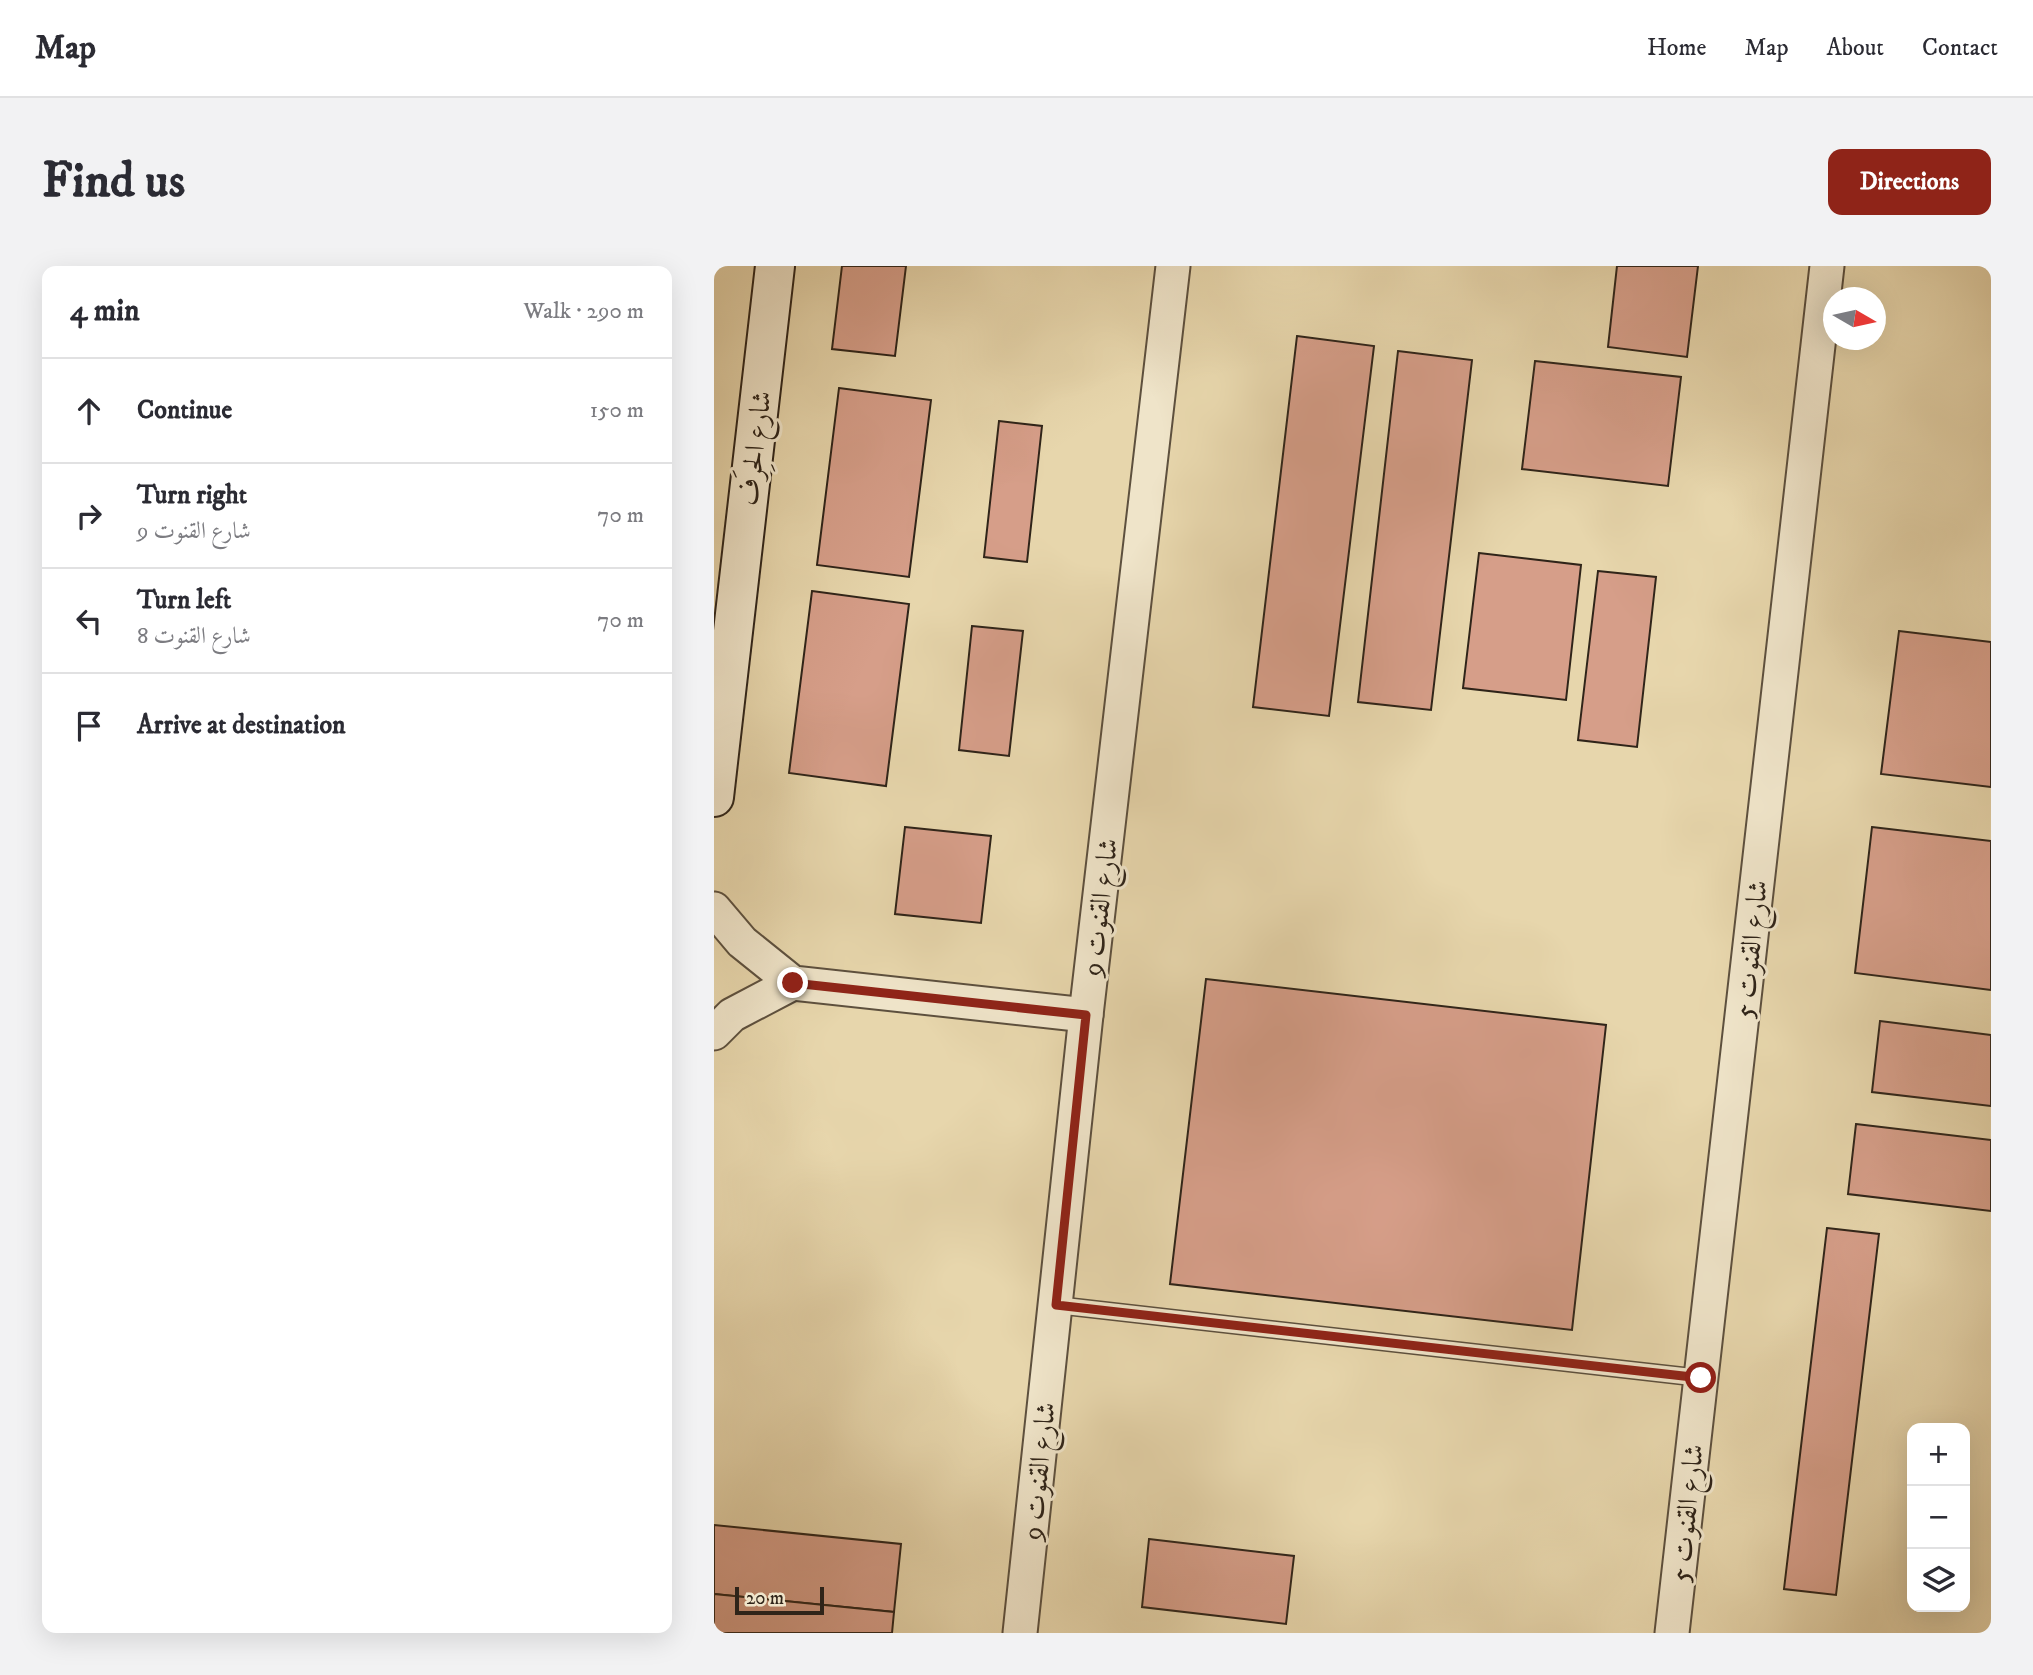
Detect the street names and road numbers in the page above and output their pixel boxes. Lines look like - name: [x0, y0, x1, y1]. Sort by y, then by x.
- street label: شارع الحِرَف: [727, 388, 785, 508]
- street label: شارع القنوت 9: [1074, 836, 1131, 981]
- street label: شارع القنوت 5: [1727, 878, 1781, 1020]
- street label: شارع القنوت 9: [1015, 1400, 1069, 1544]
- street label: شارع القنوت 5: [1663, 1442, 1717, 1584]

